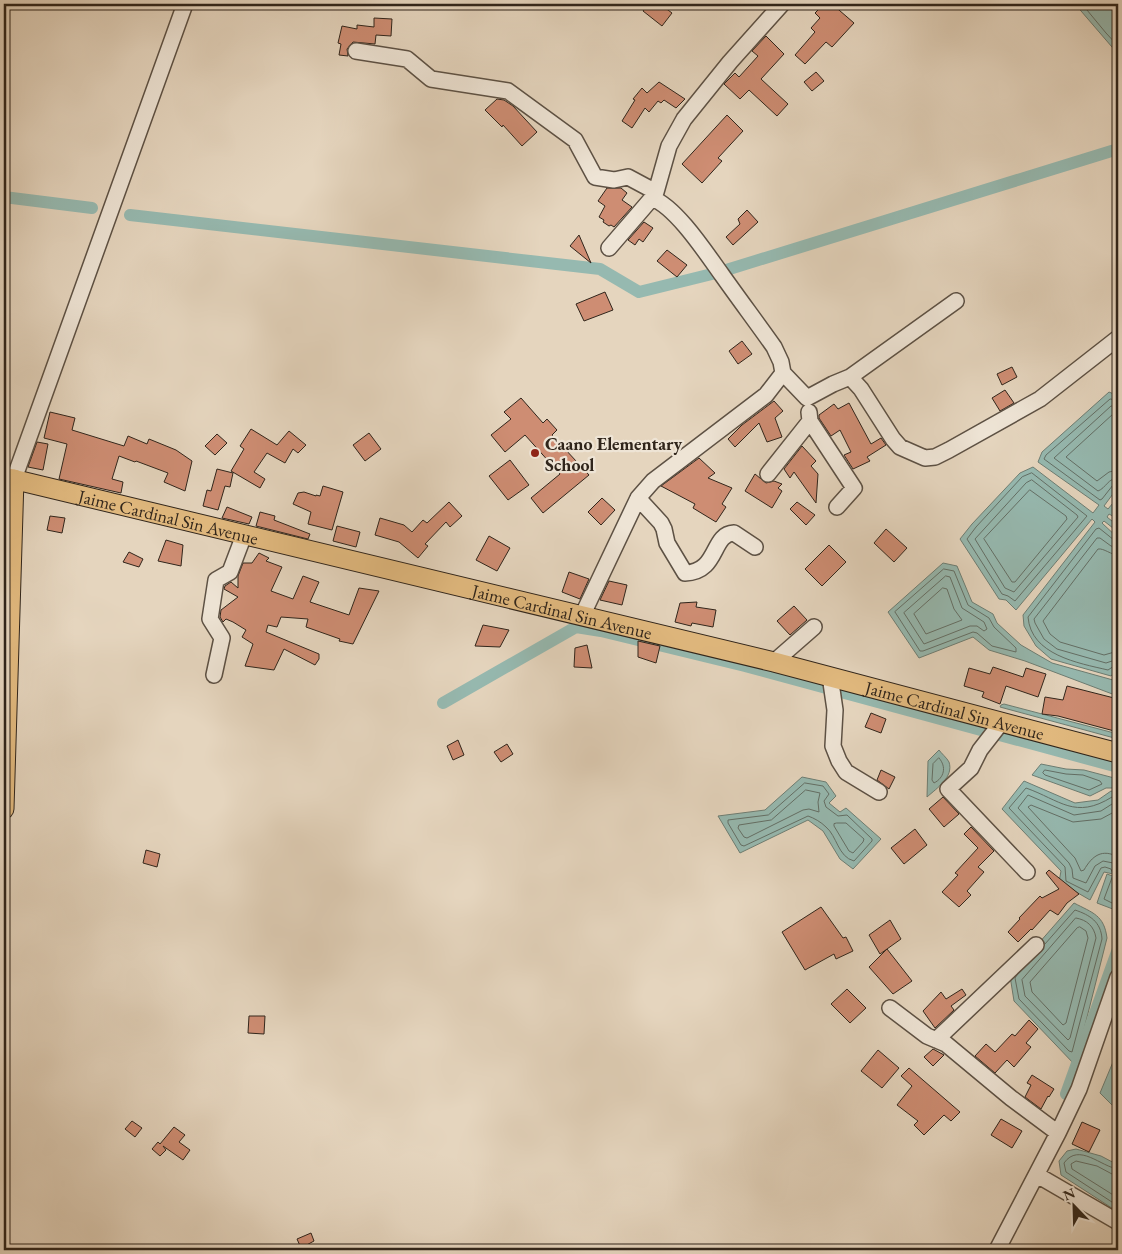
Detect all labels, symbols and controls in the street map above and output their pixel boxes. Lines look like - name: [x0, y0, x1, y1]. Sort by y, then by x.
- place label: Caano Elementary School: [545, 432, 683, 476]
- marker: Caano Elementary School: [529, 447, 541, 459]
- street label: Jaime Cardinal Sin Avenue: [74, 483, 261, 549]
- street label: Jaime Cardinal Sin Avenue: [468, 578, 654, 644]
- street label: Jaime Cardinal Sin Avenue: [861, 675, 1047, 745]
- north arrow: [1050, 1182, 1100, 1232]
- text: N: [1060, 1183, 1078, 1205]

